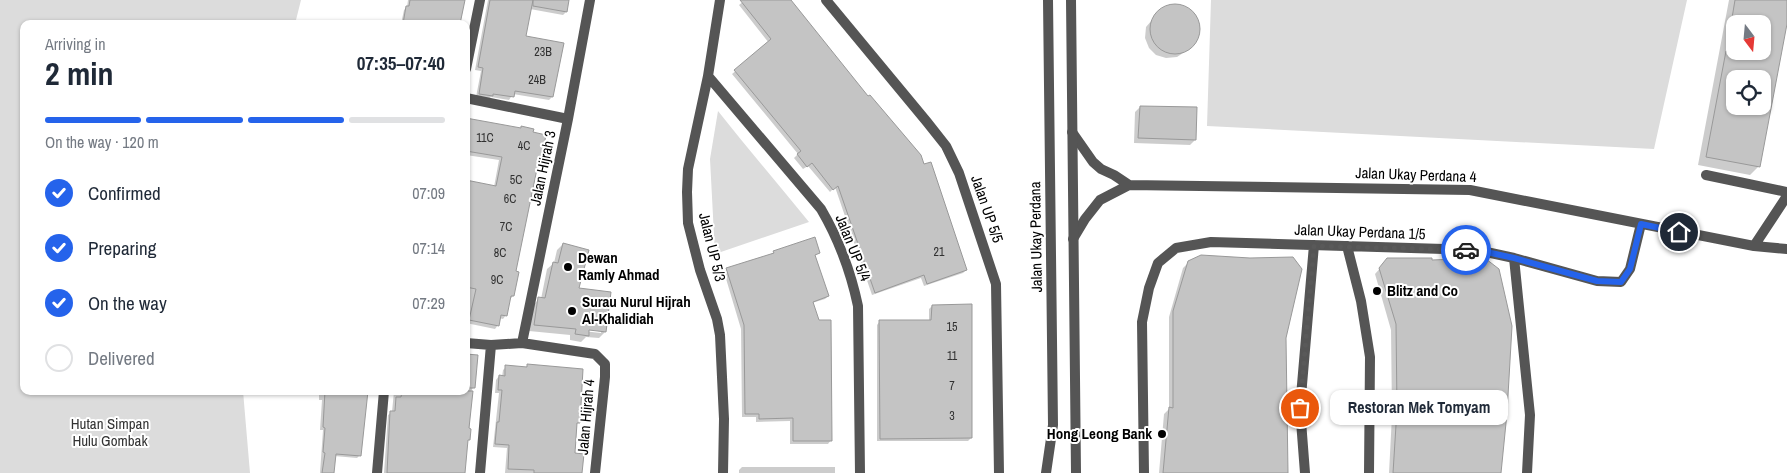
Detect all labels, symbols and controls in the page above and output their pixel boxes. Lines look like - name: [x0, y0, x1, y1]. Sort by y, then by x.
- north arrow: [1726, 15, 1771, 60]
- map controls: [1726, 15, 1771, 115]
- text: Arriving in: [45, 33, 106, 55]
- house number: 23B: [534, 44, 552, 60]
- text: 07:35–07:40: [357, 50, 445, 76]
- text: 2 min: [45, 52, 114, 95]
- button: locate: [1726, 70, 1771, 115]
- house number: 24B: [528, 72, 546, 88]
- street label: Jalan Hijrah 3: [524, 128, 561, 207]
- house number: 11C: [476, 130, 494, 146]
- text: On the way · 120 m: [45, 131, 159, 153]
- house number: 4C: [518, 138, 530, 154]
- street label: Jalan Ukay Perdana 4: [1355, 162, 1477, 187]
- house number: 5C: [510, 172, 522, 188]
- street label: Jalan UP 5/5: [966, 172, 1009, 246]
- icon: check: [45, 179, 73, 207]
- text: Confirmed: [88, 180, 161, 206]
- street label: Jalan Ukay Perdana: [1024, 181, 1047, 293]
- text: 07:09: [412, 182, 445, 204]
- house number: 6C: [504, 191, 516, 207]
- street label: Jalan UP 5/3: [694, 210, 731, 284]
- street label: Jalan UP 5/4: [831, 211, 876, 284]
- pin: [1658, 211, 1700, 253]
- icon: home: [1665, 218, 1693, 246]
- house number: 7C: [500, 219, 512, 235]
- street label: Jalan Ukay Perdana 1/5: [1294, 219, 1426, 244]
- courier: [1441, 225, 1491, 275]
- icon: check: [45, 234, 73, 262]
- text: Preparing: [88, 235, 156, 261]
- icon: car: [1452, 236, 1480, 264]
- text: 07:14: [412, 237, 445, 259]
- house number: 21: [934, 244, 945, 260]
- house number: 8C: [494, 245, 506, 261]
- place label: Dewan Ramly Ahmad: [578, 247, 660, 285]
- marker: Dewan Ramly Ahmad: [562, 261, 574, 273]
- house number: 9C: [491, 272, 503, 288]
- place label: Blitz and Co: [1387, 280, 1458, 301]
- marker: Blitz and Co: [1371, 285, 1383, 297]
- icon: check: [45, 289, 73, 317]
- text: On the way: [88, 290, 167, 316]
- place label: Surau Nurul Hijrah Al-Khalidiah: [582, 291, 691, 329]
- text: 07:29: [412, 292, 445, 314]
- marker: Surau Nurul Hijrah Al-Khalidiah: [566, 305, 578, 317]
- house number: 15: [947, 319, 958, 335]
- text: Delivered: [88, 345, 155, 371]
- house number: 11: [947, 348, 958, 364]
- street label: Jalan Hijrah 4: [572, 378, 599, 456]
- house number: 7: [949, 378, 955, 394]
- pin: [1279, 387, 1321, 429]
- callout: Restoran Mek Tomyam: [1330, 390, 1508, 426]
- icon: bag: [1286, 394, 1314, 422]
- text: Restoran Mek Tomyam: [1348, 396, 1490, 418]
- house number: 3: [949, 408, 955, 424]
- park label: Hutan Simpan Hulu Gombak: [71, 413, 149, 451]
- place label: Hong Leong Bank: [1047, 423, 1152, 444]
- marker: Hong Leong Bank: [1156, 428, 1168, 440]

